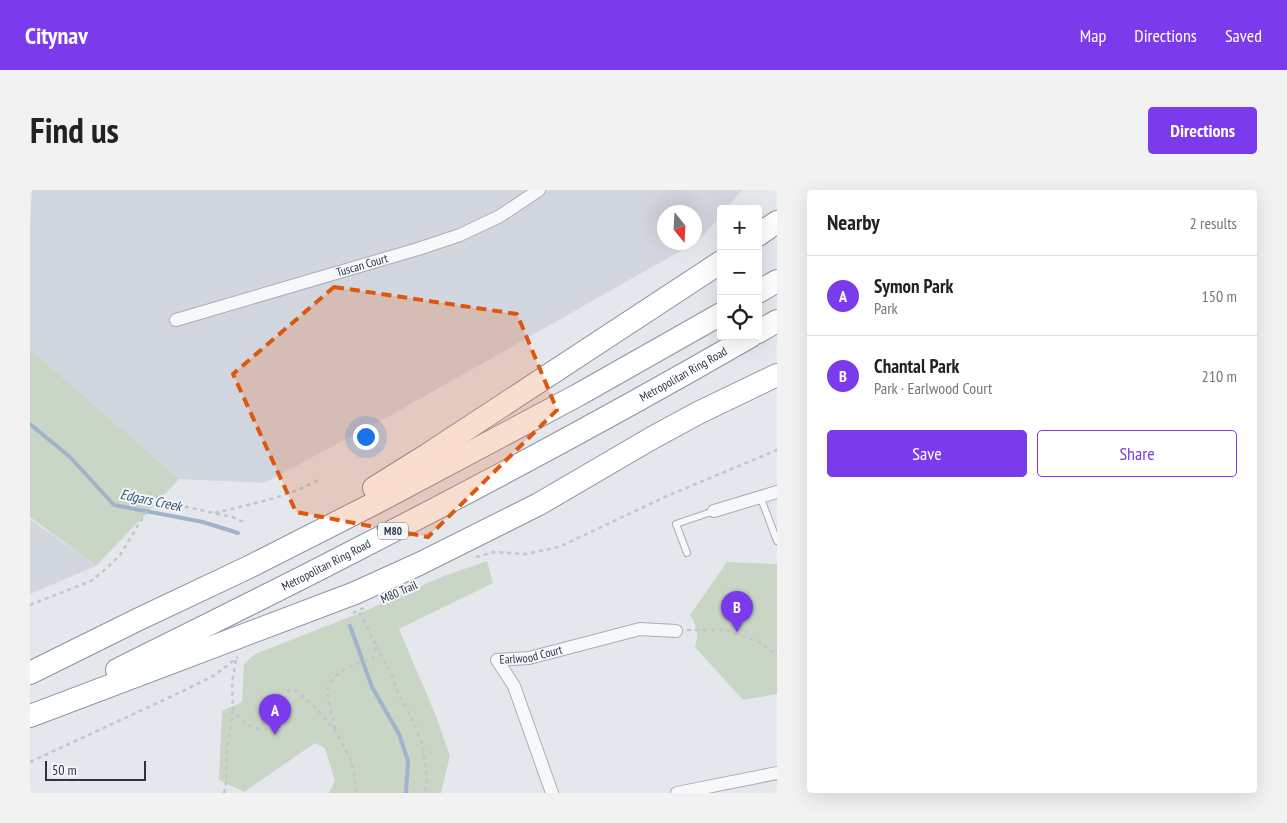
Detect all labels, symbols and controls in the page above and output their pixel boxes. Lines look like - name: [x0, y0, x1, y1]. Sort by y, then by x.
- text: Citynav: [25, 20, 88, 51]
- text: Map: [1080, 24, 1106, 47]
- text: Directions: [1134, 24, 1197, 47]
- text: Saved: [1225, 24, 1262, 47]
- text: Find us: [30, 107, 119, 153]
- button: Directions: [1148, 107, 1257, 154]
- north arrow: [657, 205, 702, 250]
- map controls: [717, 205, 762, 340]
- button: +: [717, 205, 762, 250]
- text: Nearby: [827, 209, 880, 236]
- text: 2 results: [1190, 213, 1237, 233]
- street label: Tuscan Court: [334, 250, 390, 280]
- button: −: [717, 250, 762, 295]
- text: Symon Park: [874, 274, 953, 298]
- text: A: [839, 286, 847, 306]
- text: 150 m: [1202, 286, 1237, 306]
- button: locate: [717, 295, 762, 340]
- text: Park: [874, 298, 898, 318]
- street label: Metropolitan Ring Road: [637, 343, 730, 405]
- text: Chantal Park: [874, 354, 959, 378]
- text: B: [839, 366, 847, 386]
- text: 210 m: [1202, 366, 1237, 386]
- text: Park · Earlwood Court: [874, 378, 992, 398]
- your location: [353, 424, 379, 450]
- button: Save: [827, 430, 1027, 477]
- button: Share: [1037, 430, 1237, 477]
- water label: Edgars Creek: [119, 485, 185, 516]
- road number: M80: [378, 522, 408, 540]
- street label: Metropolitan Ring Road: [279, 536, 373, 594]
- street label: M80 Trail: [378, 577, 420, 606]
- pin: B: [721, 591, 753, 632]
- street label: Earlwood Court: [499, 641, 564, 667]
- pin: A: [259, 694, 291, 735]
- scale bar: [45, 758, 146, 781]
- text: 50 m: [52, 761, 77, 779]

